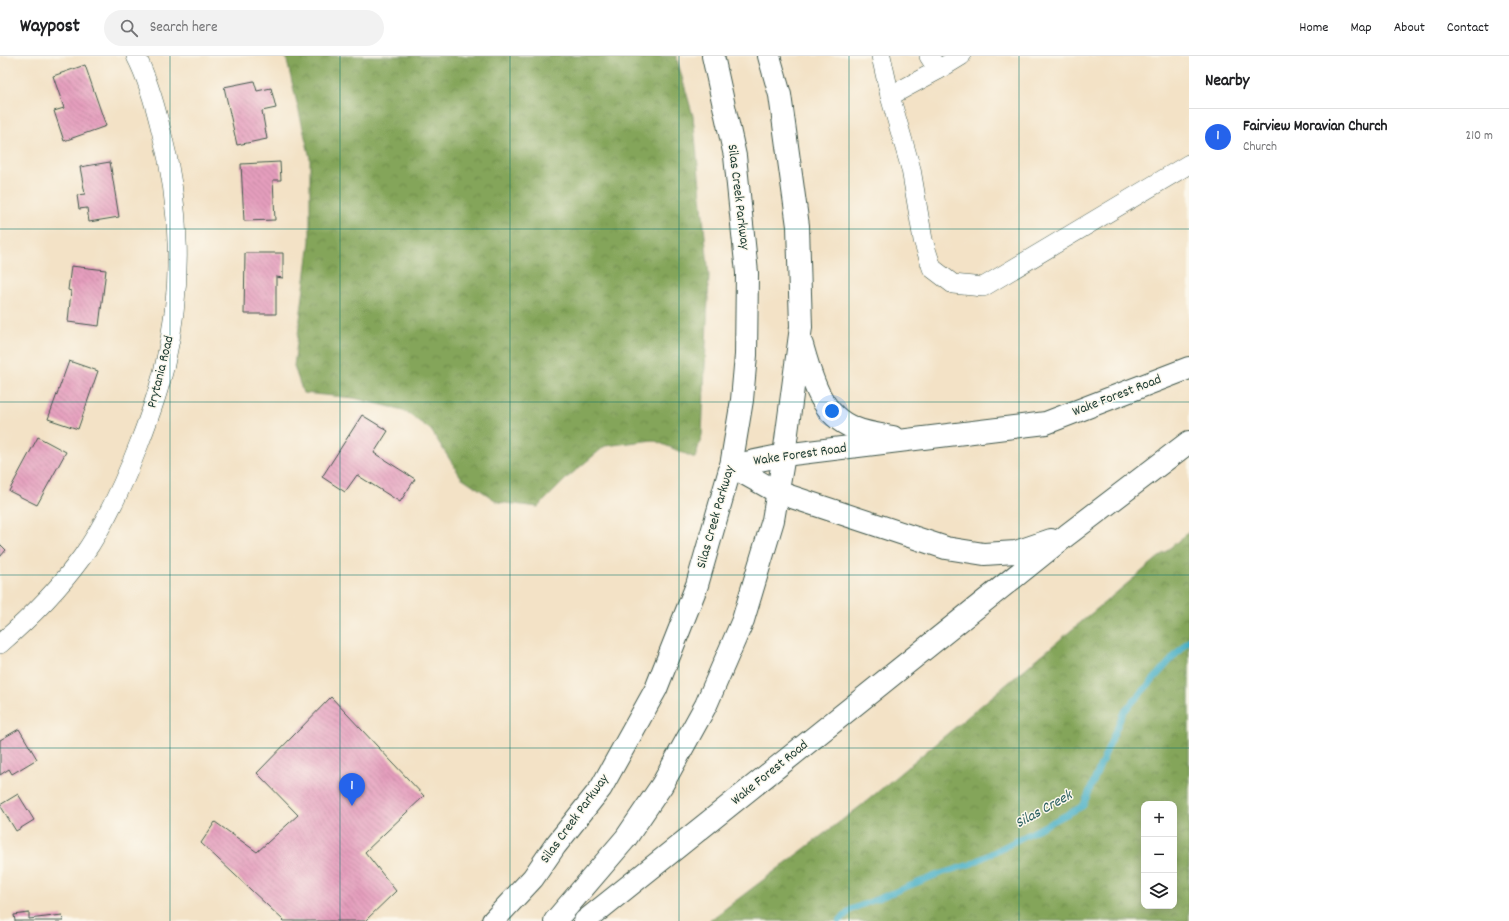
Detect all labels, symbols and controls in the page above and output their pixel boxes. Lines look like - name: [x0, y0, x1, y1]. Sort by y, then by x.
- search box: [104, 10, 384, 46]
- text: Waypost: [20, 14, 80, 41]
- icon: search: [118, 17, 140, 39]
- text: Search here: [150, 17, 218, 39]
- text: Home: [1299, 18, 1328, 38]
- text: Map: [1350, 18, 1372, 38]
- text: About: [1394, 18, 1425, 38]
- text: Contact: [1447, 18, 1489, 38]
- text: Nearby: [1205, 70, 1249, 94]
- text: Fairview Moravian Church: [1243, 116, 1387, 138]
- text: 1: [1217, 127, 1219, 146]
- text: 210 m: [1465, 127, 1493, 146]
- text: Church: [1243, 138, 1277, 157]
- street label: Silas Creek Parkway: [722, 143, 754, 251]
- street label: Prytania Road: [142, 334, 180, 410]
- street label: Wake Forest Road: [1070, 370, 1164, 422]
- your location: [822, 401, 842, 421]
- street label: Wake Forest Road: [752, 439, 848, 471]
- street label: Silas Creek Parkway: [692, 463, 740, 571]
- street label: Wake Forest Road: [727, 736, 813, 810]
- street label: Silas Creek Parkway: [536, 770, 615, 868]
- pin: 1: [339, 773, 365, 806]
- water label: Silas Creek: [1012, 784, 1078, 835]
- map controls: [1141, 801, 1177, 909]
- button: +: [1141, 801, 1177, 837]
- button: −: [1141, 837, 1177, 873]
- button: layers: [1141, 873, 1177, 909]

